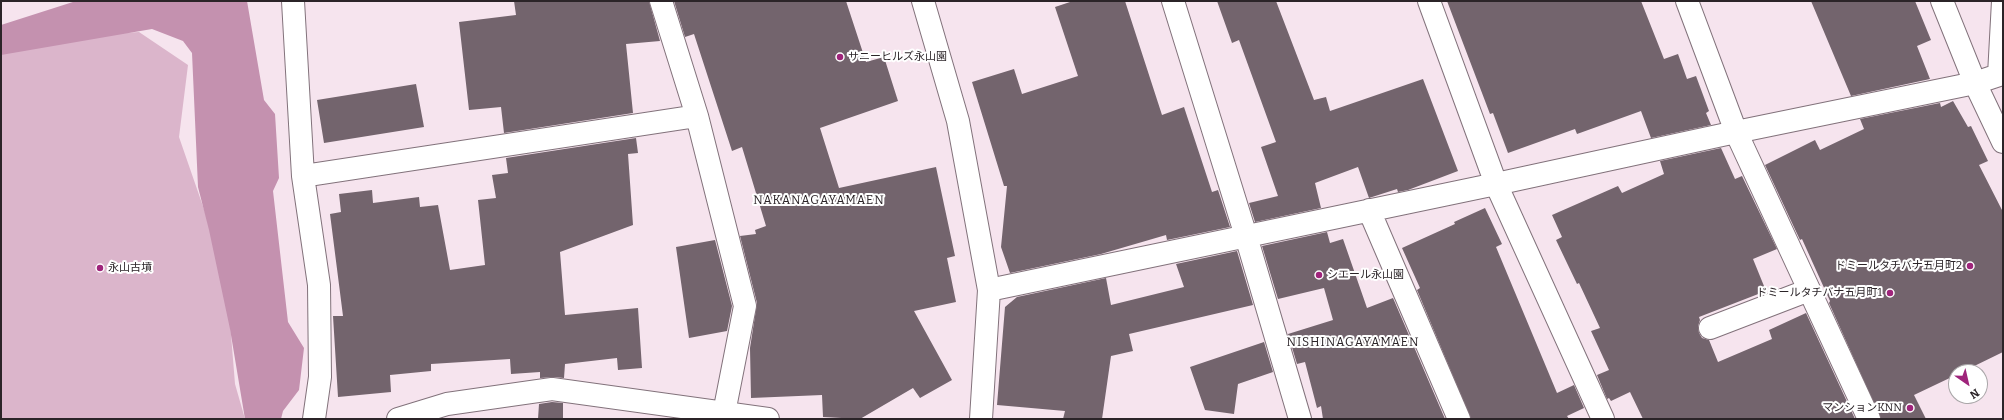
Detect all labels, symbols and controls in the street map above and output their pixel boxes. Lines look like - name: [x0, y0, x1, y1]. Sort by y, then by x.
- place label: サニーヒルズ永山園: [848, 50, 947, 64]
- marker: サニーヒルズ永山園: [835, 52, 845, 62]
- district label: NAKANAGAYAMAEN: [753, 194, 885, 208]
- place label: ドミールタチバナ五月町2: [1835, 259, 1962, 273]
- place label: 永山古墳: [108, 261, 152, 275]
- marker: ドミールタチバナ五月町2: [1965, 261, 1975, 271]
- marker: 永山古墳: [95, 263, 105, 273]
- place label: シエール永山園: [1327, 268, 1404, 282]
- marker: シエール永山園: [1314, 270, 1324, 280]
- place label: ドミールタチバナ五月町1: [1757, 286, 1882, 300]
- marker: ドミールタチバナ五月町1: [1885, 288, 1895, 298]
- district label: NISHINAGAYAMAEN: [1286, 336, 1420, 350]
- north arrow: [1948, 364, 1988, 404]
- text: N: [1967, 386, 1982, 401]
- place label: マンションKNN: [1822, 401, 1902, 415]
- marker: マンションKNN: [1905, 403, 1915, 413]

